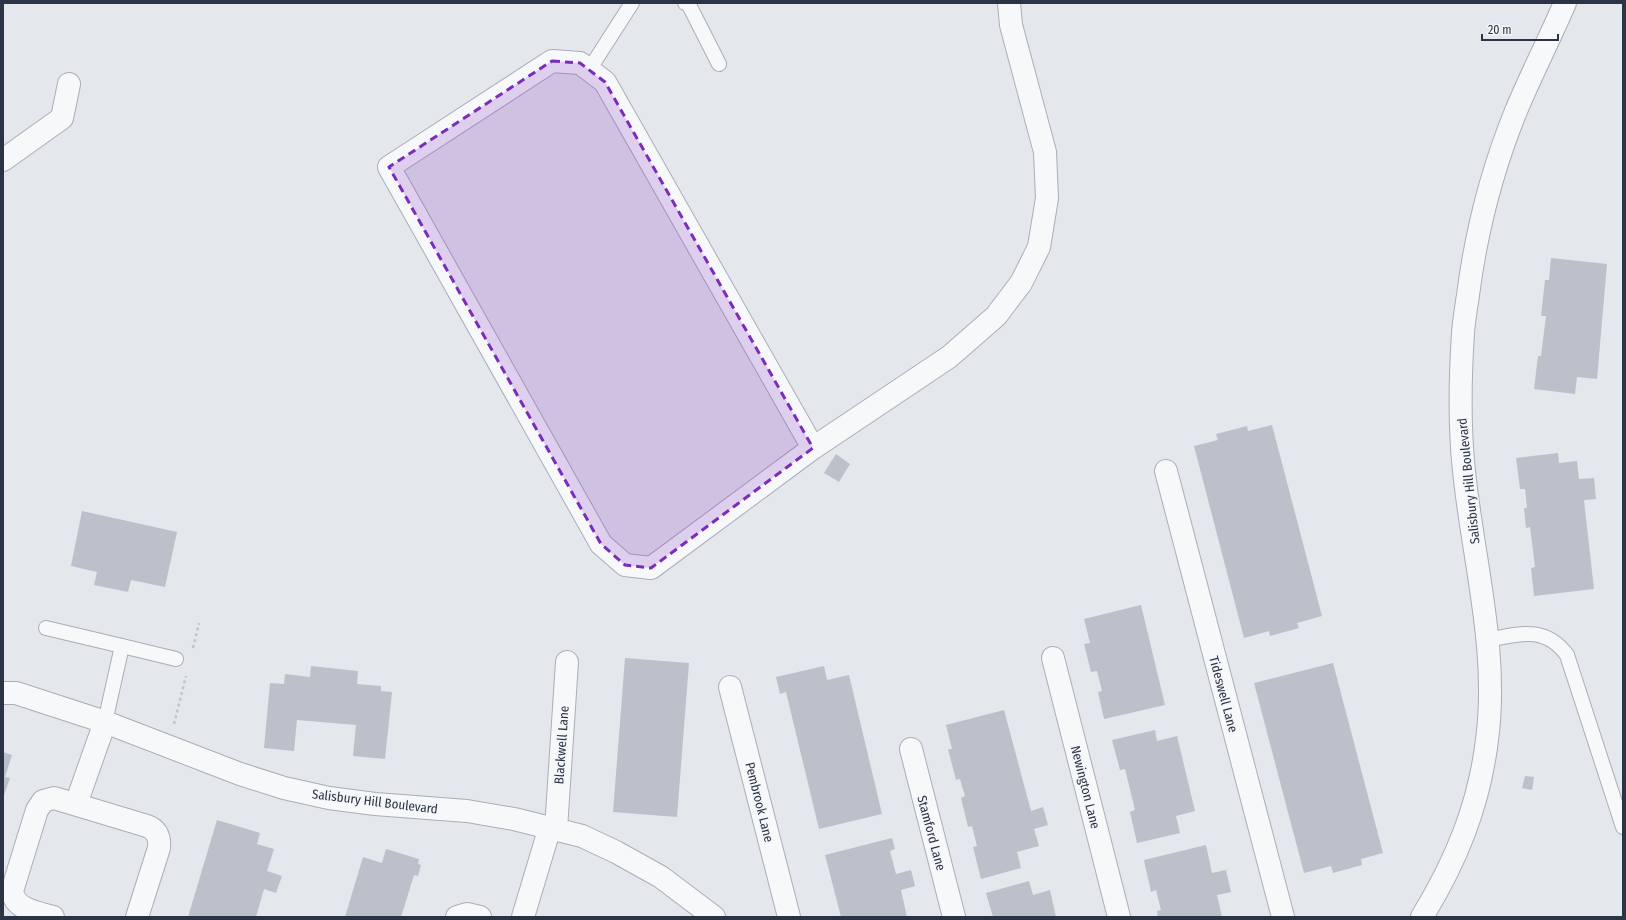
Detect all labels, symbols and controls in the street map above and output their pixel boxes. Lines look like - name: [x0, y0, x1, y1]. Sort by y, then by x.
- scale bar: [1482, 16, 1558, 42]
- text: 20 m: [1488, 23, 1512, 37]
- street label: Salisbury Hill Boulevard: [1454, 417, 1483, 545]
- street label: Tideswell Lane: [1206, 654, 1241, 734]
- street label: Blackwell Lane: [551, 705, 572, 785]
- street label: Newington Lane: [1068, 744, 1103, 830]
- street label: Pembrook Lane: [742, 761, 777, 844]
- street label: Salisbury Hill Boulevard: [311, 786, 439, 817]
- street label: Stamford Lane: [914, 794, 949, 872]

